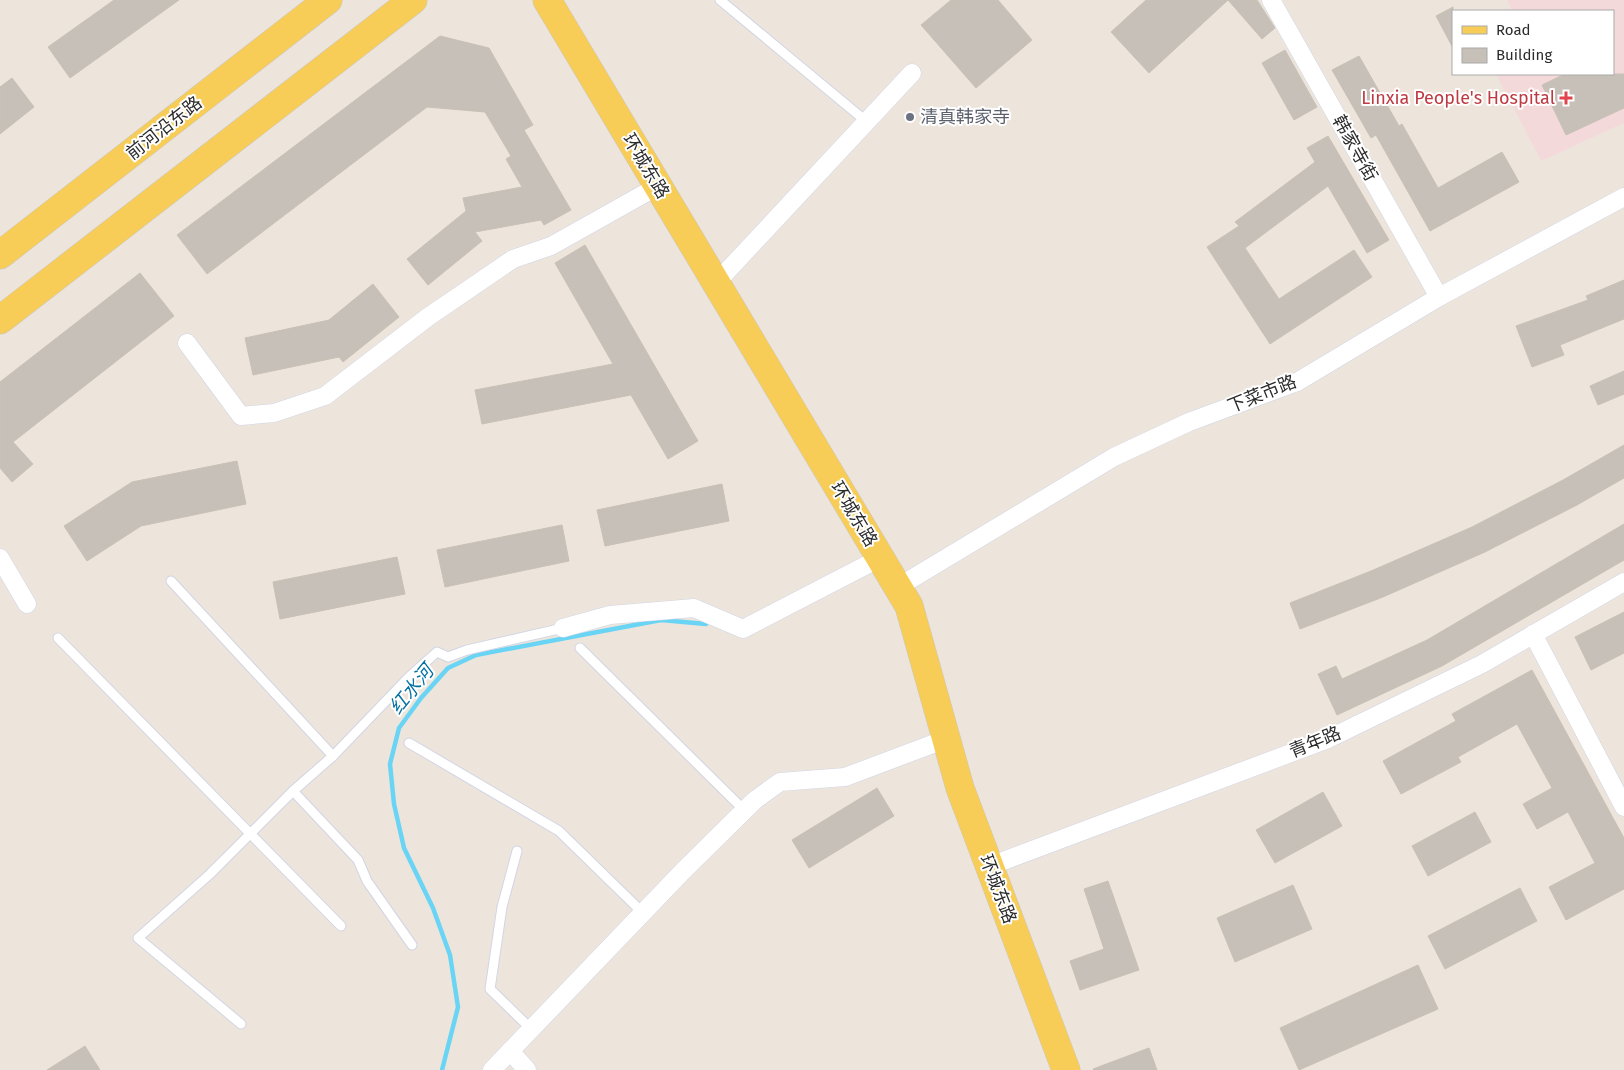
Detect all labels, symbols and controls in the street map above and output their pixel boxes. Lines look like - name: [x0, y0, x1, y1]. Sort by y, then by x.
- legend: [1452, 10, 1614, 75]
- text: Road: [1496, 21, 1531, 39]
- text: Building: [1496, 46, 1552, 64]
- place label: Linxia People's Hospital: [1361, 87, 1555, 109]
- marker: Linxia People's Hospital: [1559, 91, 1573, 105]
- street label: 前河沿东路: [122, 92, 206, 164]
- place label: 清真韩家寺: [920, 106, 1010, 128]
- marker: 清真韩家寺: [904, 111, 916, 123]
- street label: 韩家寺街: [1328, 111, 1382, 185]
- street label: 环城东路: [618, 129, 674, 203]
- street label: 下菜市路: [1225, 370, 1299, 418]
- street label: 环城东路: [826, 477, 882, 551]
- water label: 红水河: [385, 657, 441, 719]
- street label: 青年路: [1286, 722, 1344, 762]
- street label: 环城东路: [975, 851, 1021, 927]

